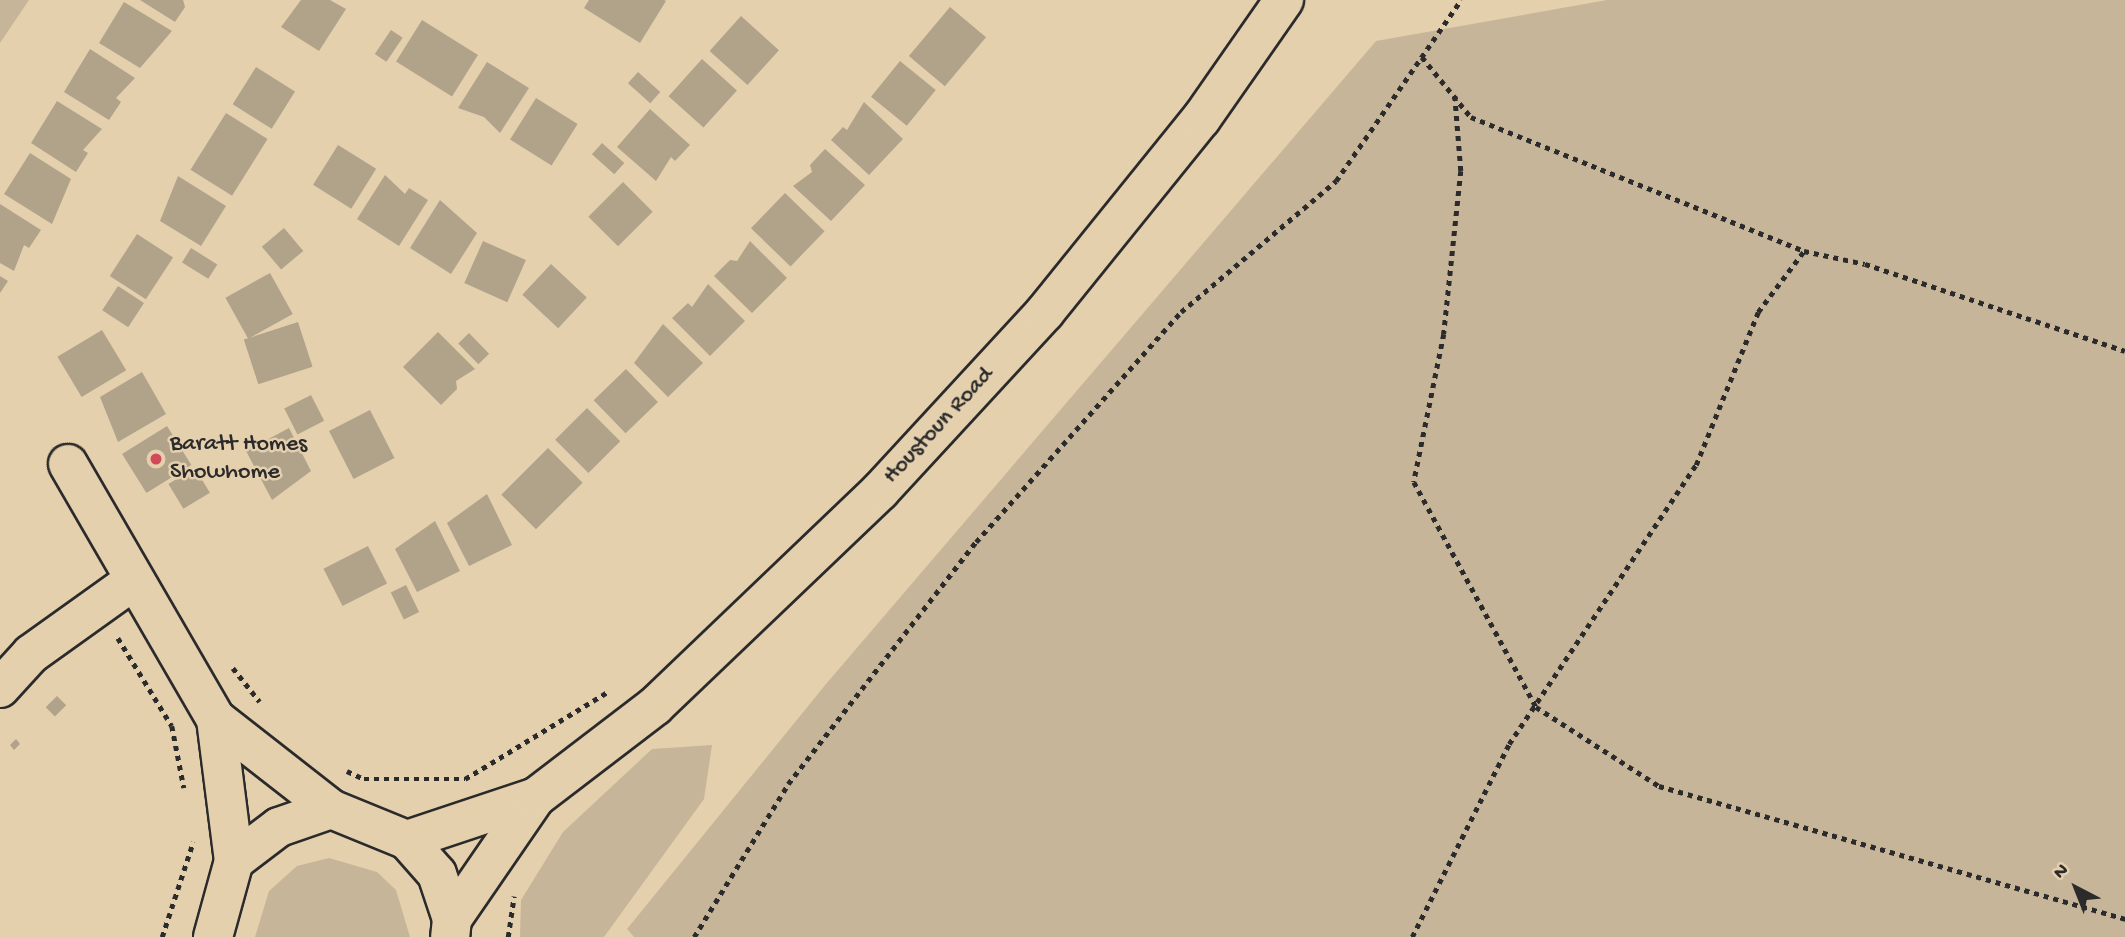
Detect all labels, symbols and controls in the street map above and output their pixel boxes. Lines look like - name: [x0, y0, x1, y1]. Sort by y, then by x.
- street label: Houstoun Road: [878, 362, 1000, 490]
- place label: Baratt Homes Showhome: [170, 431, 307, 487]
- marker: Baratt Homes Showhome: [148, 451, 164, 467]
- north arrow: [2041, 853, 2111, 923]
- text: N: [2049, 859, 2074, 885]

